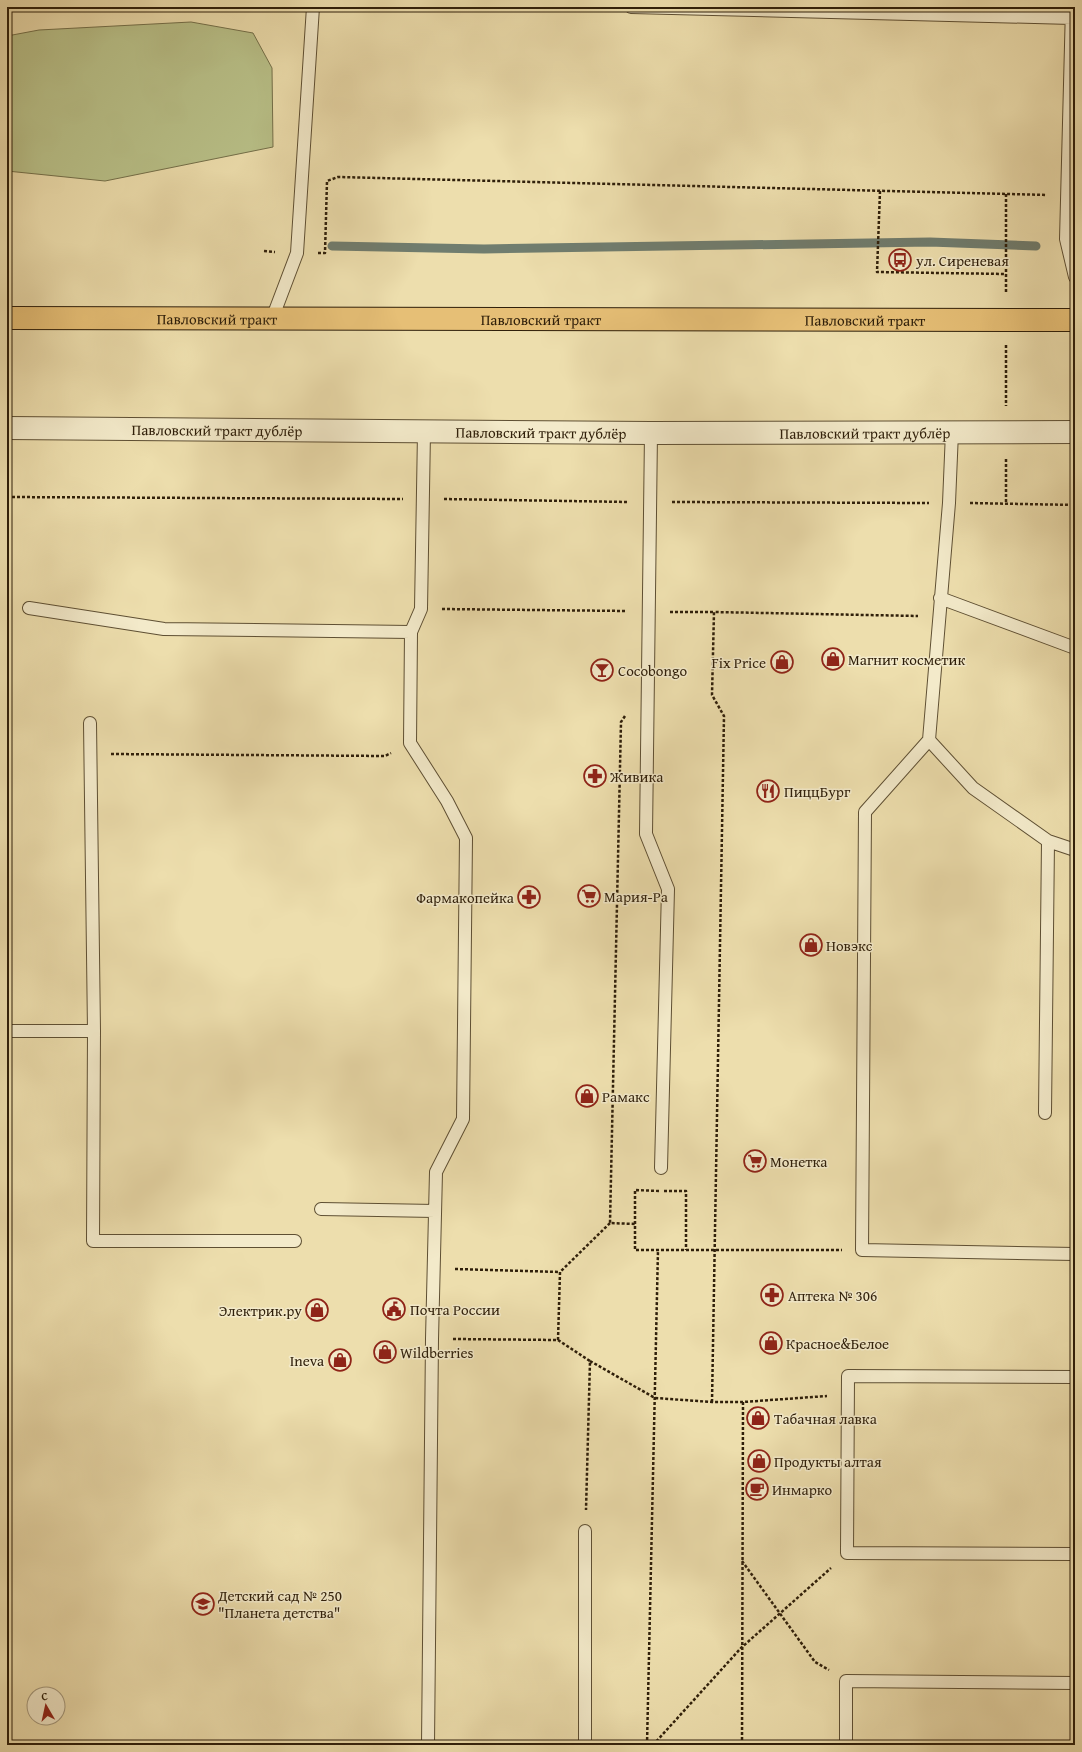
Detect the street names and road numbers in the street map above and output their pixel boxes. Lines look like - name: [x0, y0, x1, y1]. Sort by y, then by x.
- street label: Павловский тракт: [157, 308, 278, 329]
- street label: Павловский тракт: [481, 308, 602, 330]
- street label: Павловский тракт: [805, 309, 926, 330]
- street label: Павловский тракт дублёр: [131, 418, 303, 441]
- street label: Павловский тракт дублёр: [455, 421, 627, 443]
- street label: Павловский тракт дублёр: [780, 422, 950, 443]

